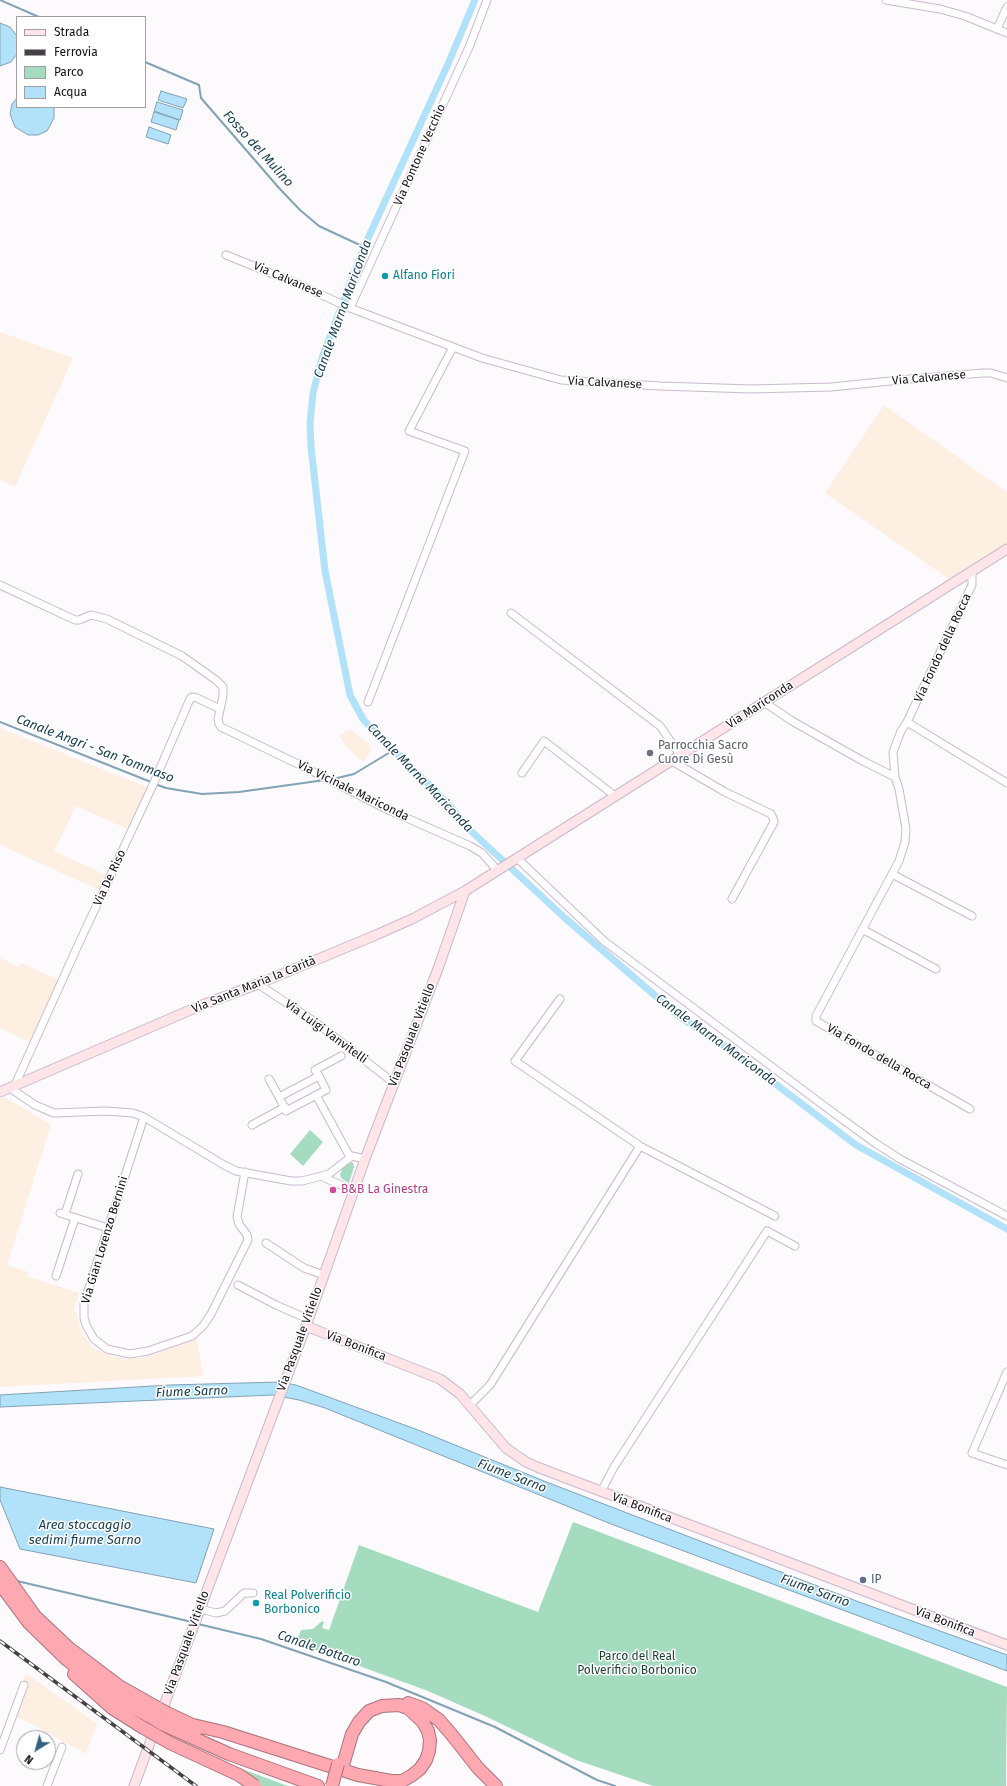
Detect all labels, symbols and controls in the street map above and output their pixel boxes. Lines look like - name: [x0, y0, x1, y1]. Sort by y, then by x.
- legend: [16, 16, 146, 108]
- text: Strada: [54, 25, 89, 39]
- text: Ferrovia: [54, 45, 98, 59]
- text: Parco: [54, 65, 84, 79]
- text: Acqua: [54, 85, 87, 99]
- street label: Via Pontone Vecchio: [391, 102, 449, 208]
- water label: Fosso del Mulino: [220, 108, 296, 190]
- water label: Canale Marna Mariconda: [311, 238, 375, 380]
- street label: Via Calvanese: [251, 259, 325, 301]
- place label: Alfano Fiori: [393, 269, 455, 283]
- marker: Alfano Fiori: [380, 271, 390, 281]
- street label: Via Calvanese: [891, 368, 967, 388]
- street label: Via Calvanese: [568, 374, 642, 392]
- street label: Via Fondo della Rocca: [911, 591, 975, 705]
- street label: Via Mariconda: [724, 678, 796, 732]
- water label: Canale Angri - San Tommaso: [14, 712, 176, 786]
- water label: Canale Marna Mariconda: [364, 720, 476, 836]
- place label: Parrocchia Sacro Cuore Di Gesù: [658, 739, 748, 767]
- marker: Parrocchia Sacro Cuore Di Gesù: [645, 748, 655, 758]
- street label: Via Vicinale Mariconda: [295, 758, 411, 824]
- street label: Via De Riso: [91, 848, 129, 908]
- street label: Via Santa Maria la Carità: [190, 954, 318, 1016]
- street label: Via Pasquale Vitiello: [386, 981, 438, 1089]
- water label: Canale Marna Mariconda: [652, 991, 780, 1089]
- street label: Via Luigi Vanvitelli: [282, 997, 370, 1067]
- street label: Via Fondo della Rocca: [824, 1021, 934, 1093]
- street label: Via Gian Lorenzo Bernini: [79, 1174, 131, 1306]
- place label: B&B La Ginestra: [341, 1183, 428, 1197]
- marker: B&B La Ginestra: [328, 1185, 338, 1195]
- street label: Via Pasquale Vitiello: [274, 1285, 326, 1393]
- street label: Via Bonifica: [324, 1328, 388, 1364]
- water label: Fiume Sarno: [156, 1383, 228, 1401]
- water label: Fiume Sarno: [475, 1456, 549, 1496]
- street label: Via Bonifica: [610, 1490, 674, 1526]
- water label: Area stoccaggio sedimi fiume Sarno: [29, 1517, 141, 1548]
- water label: Fiume Sarno: [778, 1571, 852, 1611]
- place label: IP: [871, 1573, 882, 1587]
- marker: IP: [858, 1575, 868, 1585]
- street label: Via Pasquale Vitiello: [161, 1589, 213, 1697]
- place label: Real Polverificio Borbonico: [264, 1589, 351, 1617]
- marker: Real Polverificio Borbonico: [251, 1598, 261, 1608]
- street label: Via Bonifica: [913, 1604, 977, 1640]
- water label: Canale Bottaro: [275, 1627, 363, 1671]
- park label: Parco del Real Polverificio Borbonico: [577, 1650, 697, 1678]
- north arrow: [16, 1730, 56, 1770]
- text: N: [22, 1752, 36, 1767]

